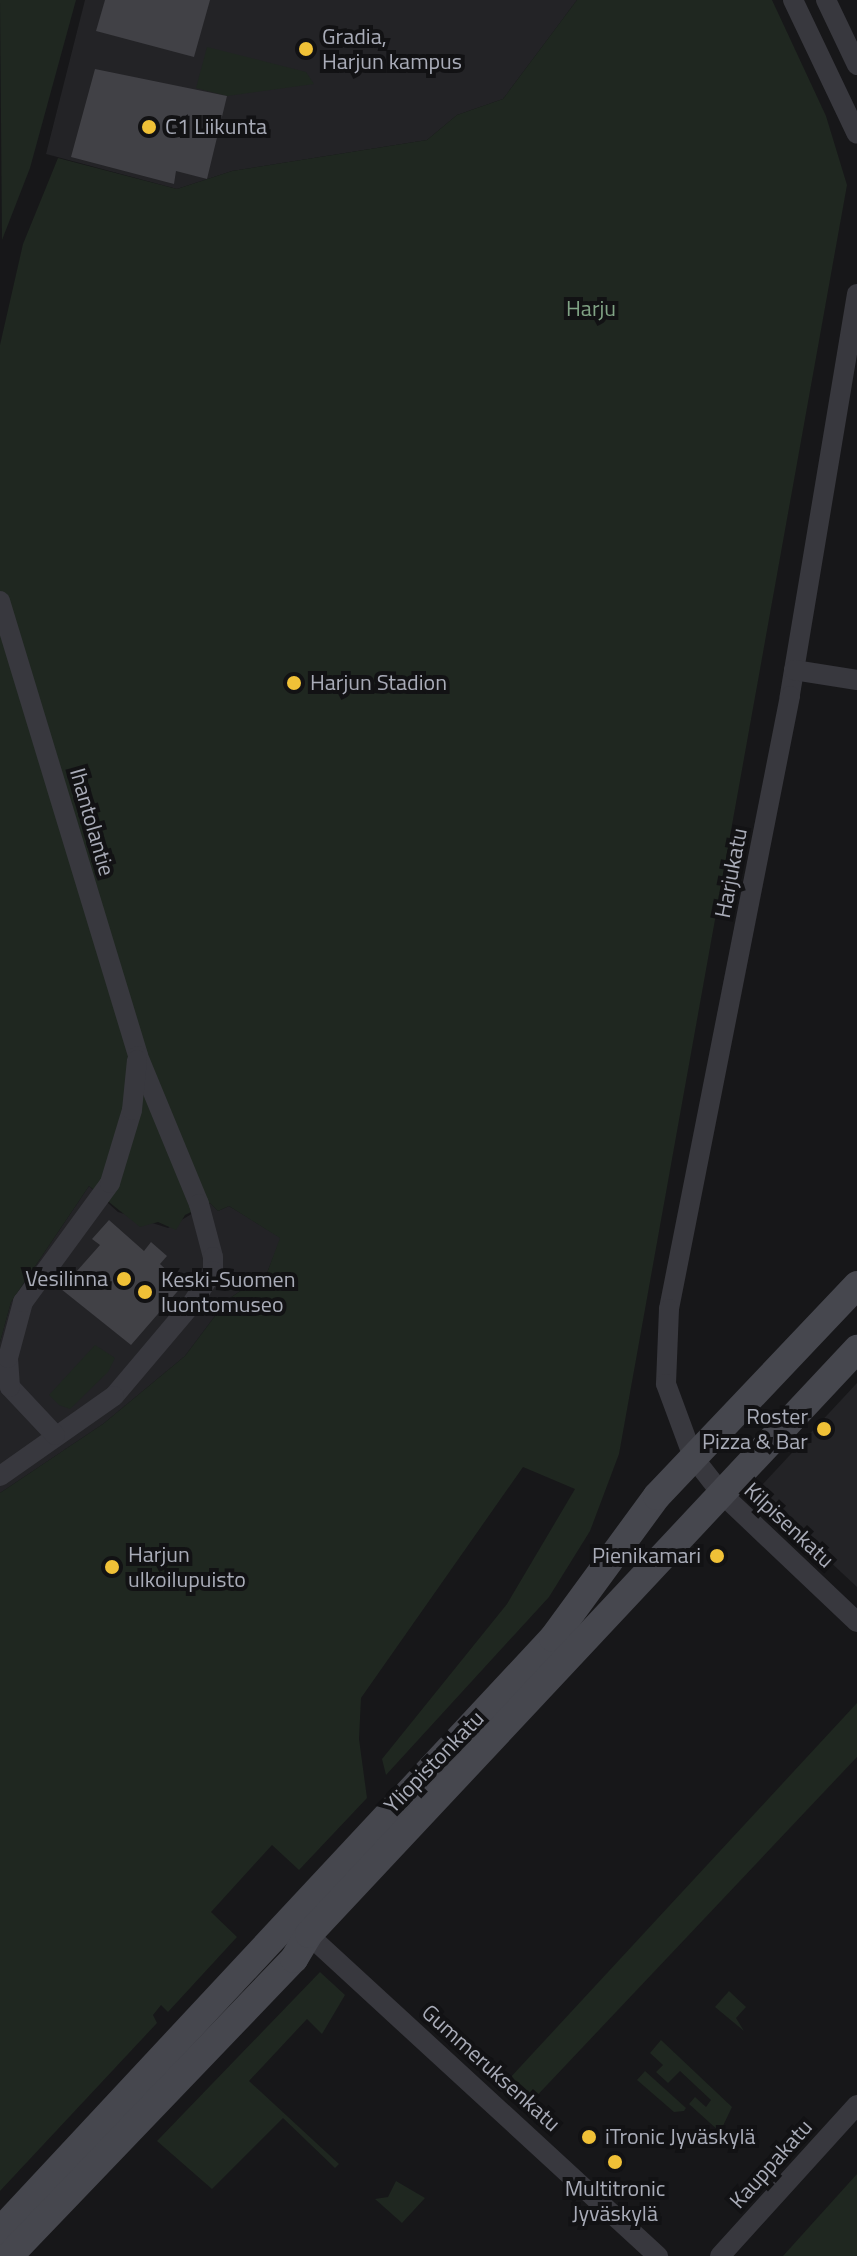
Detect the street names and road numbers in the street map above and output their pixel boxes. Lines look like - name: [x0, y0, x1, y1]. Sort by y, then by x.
- street label: Ihantolantie: [64, 765, 120, 879]
- street label: Harjukatu: [709, 826, 753, 920]
- street label: Kilpisenkatu: [739, 1477, 839, 1573]
- street label: Yliopistonkatu: [379, 1705, 489, 1819]
- street label: Gummeruksenkatu: [416, 1999, 566, 2137]
- street label: Kauppakatu: [724, 2114, 818, 2214]

